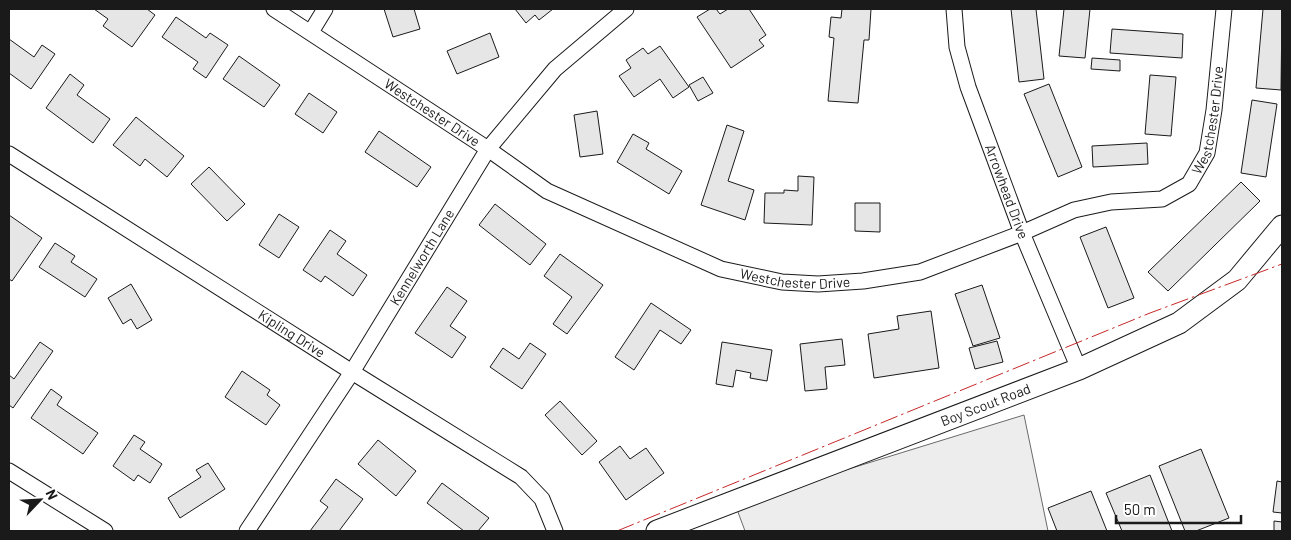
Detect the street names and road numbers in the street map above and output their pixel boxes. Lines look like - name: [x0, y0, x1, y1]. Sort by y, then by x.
- street label: Westchester Drive: [1188, 65, 1226, 177]
- street label: Westchester Drive: [381, 75, 483, 150]
- street label: Arrowhead Drive: [982, 142, 1032, 241]
- street label: Kennelworth Lane: [386, 206, 457, 308]
- street label: Westchester Drive: [739, 264, 851, 292]
- street label: Kipling Drive: [255, 306, 329, 361]
- street label: Boy Scout Road: [938, 379, 1033, 429]

